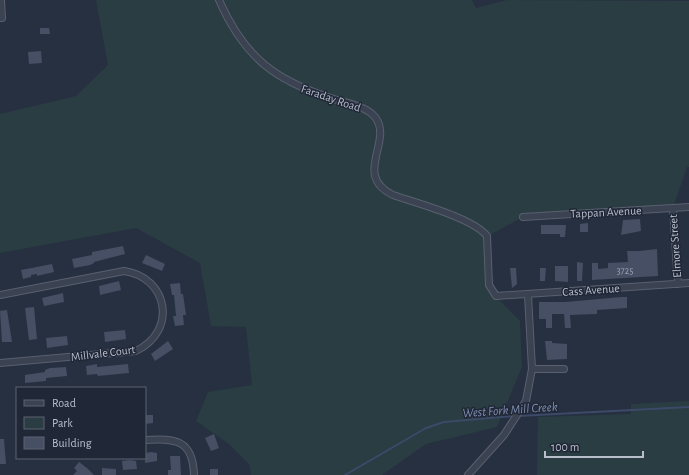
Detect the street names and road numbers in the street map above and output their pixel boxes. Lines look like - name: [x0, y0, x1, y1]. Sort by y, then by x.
- street label: Faraday Road: [299, 82, 362, 115]
- street label: Tappan Avenue: [570, 204, 642, 220]
- street label: Elmore Street: [667, 214, 683, 278]
- street label: Cass Avenue: [562, 282, 620, 298]
- street label: Millvale Court: [70, 343, 136, 363]

